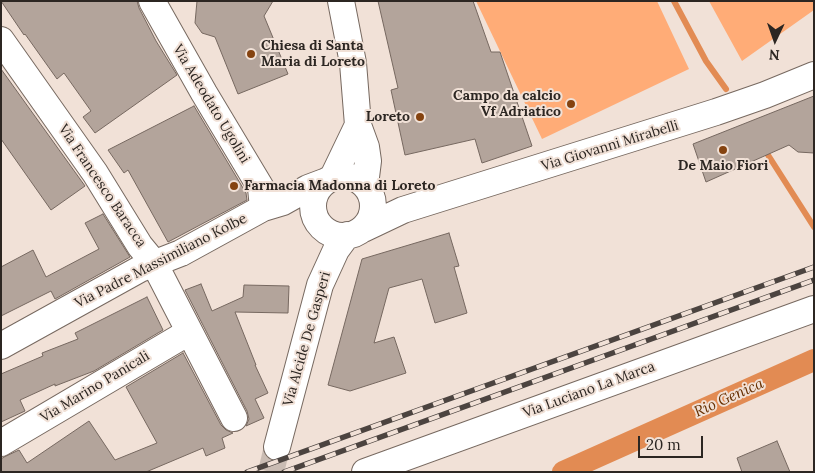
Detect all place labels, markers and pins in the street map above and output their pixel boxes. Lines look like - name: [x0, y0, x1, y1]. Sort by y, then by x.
- place label: Chiesa di Santa Maria di Loreto: [261, 38, 365, 70]
- marker: Chiesa di Santa Maria di Loreto: [245, 48, 257, 60]
- place label: Campo da calcio Vf Adriatico: [453, 88, 561, 120]
- marker: Campo da calcio Vf Adriatico: [565, 98, 577, 110]
- place label: Loreto: [366, 109, 410, 125]
- marker: Loreto: [414, 111, 426, 123]
- marker: De Maio Fiori: [717, 144, 729, 156]
- place label: De Maio Fiori: [678, 158, 768, 174]
- place label: Farmacia Madonna di Loreto: [244, 178, 435, 194]
- marker: Farmacia Madonna di Loreto: [228, 180, 240, 192]

